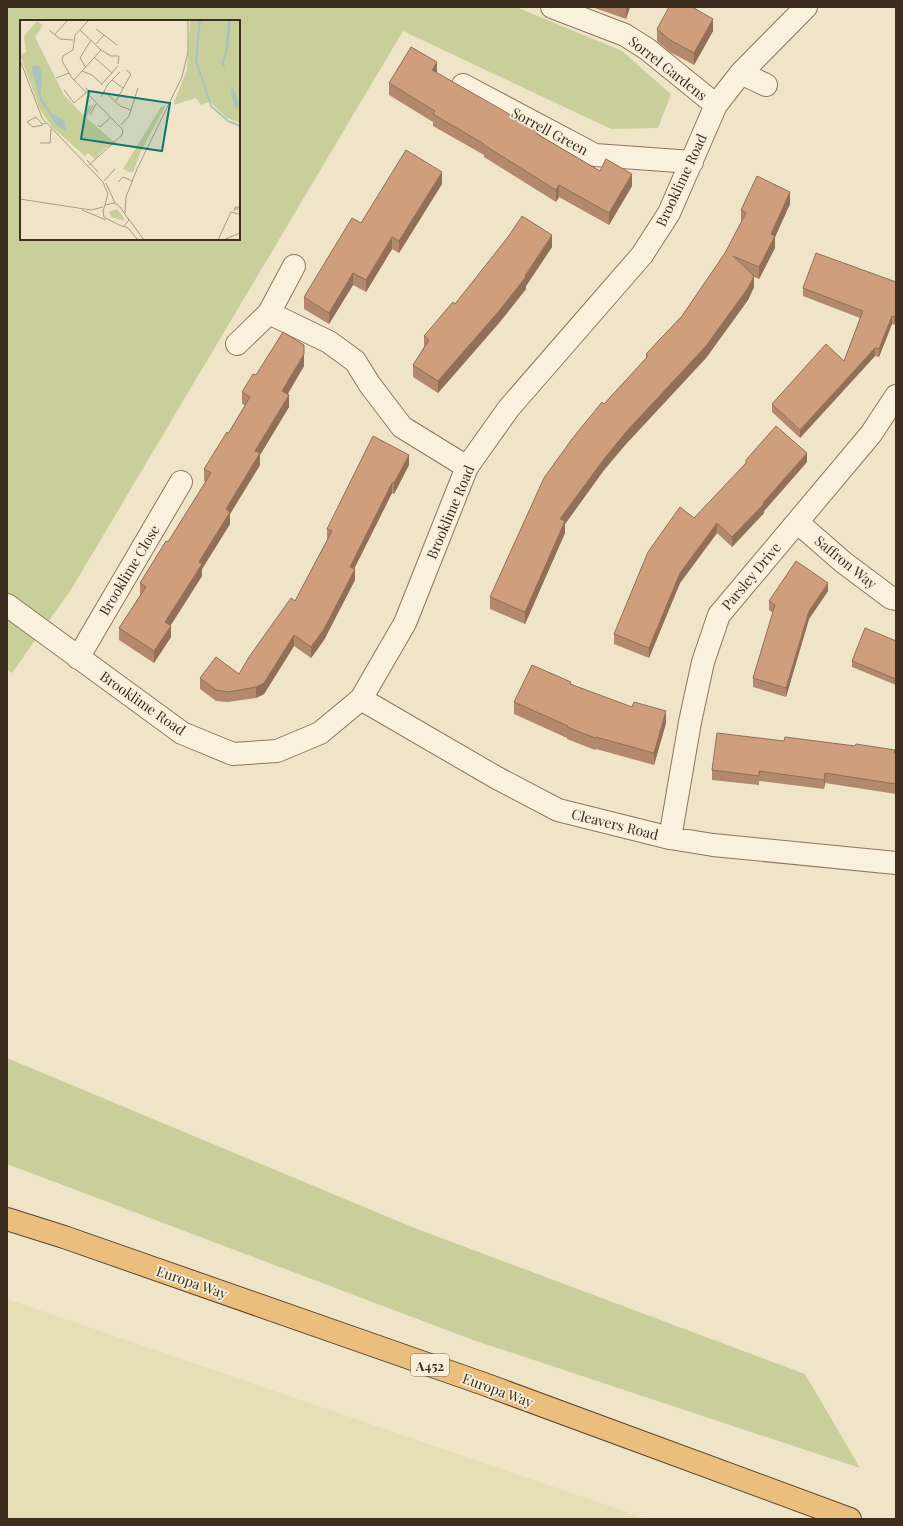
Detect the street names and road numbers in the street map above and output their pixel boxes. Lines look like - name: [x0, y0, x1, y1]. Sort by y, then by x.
- street label: Sorrel Gardens: [625, 31, 711, 105]
- street label: Sorrell Green: [508, 103, 592, 159]
- street label: Brooklime Road: [651, 131, 711, 229]
- street label: Brooklime Road: [422, 462, 478, 562]
- street label: Brooklime Close: [94, 521, 164, 619]
- street label: Saffron Way: [811, 531, 881, 593]
- street label: Parsley Drive: [717, 538, 785, 614]
- street label: Brooklime Road: [97, 667, 189, 739]
- street label: Cleavers Road: [569, 804, 661, 844]
- street label: Europa Way: [154, 1261, 230, 1303]
- road number: A452: [411, 1354, 449, 1376]
- street label: Europa Way: [460, 1368, 536, 1412]

